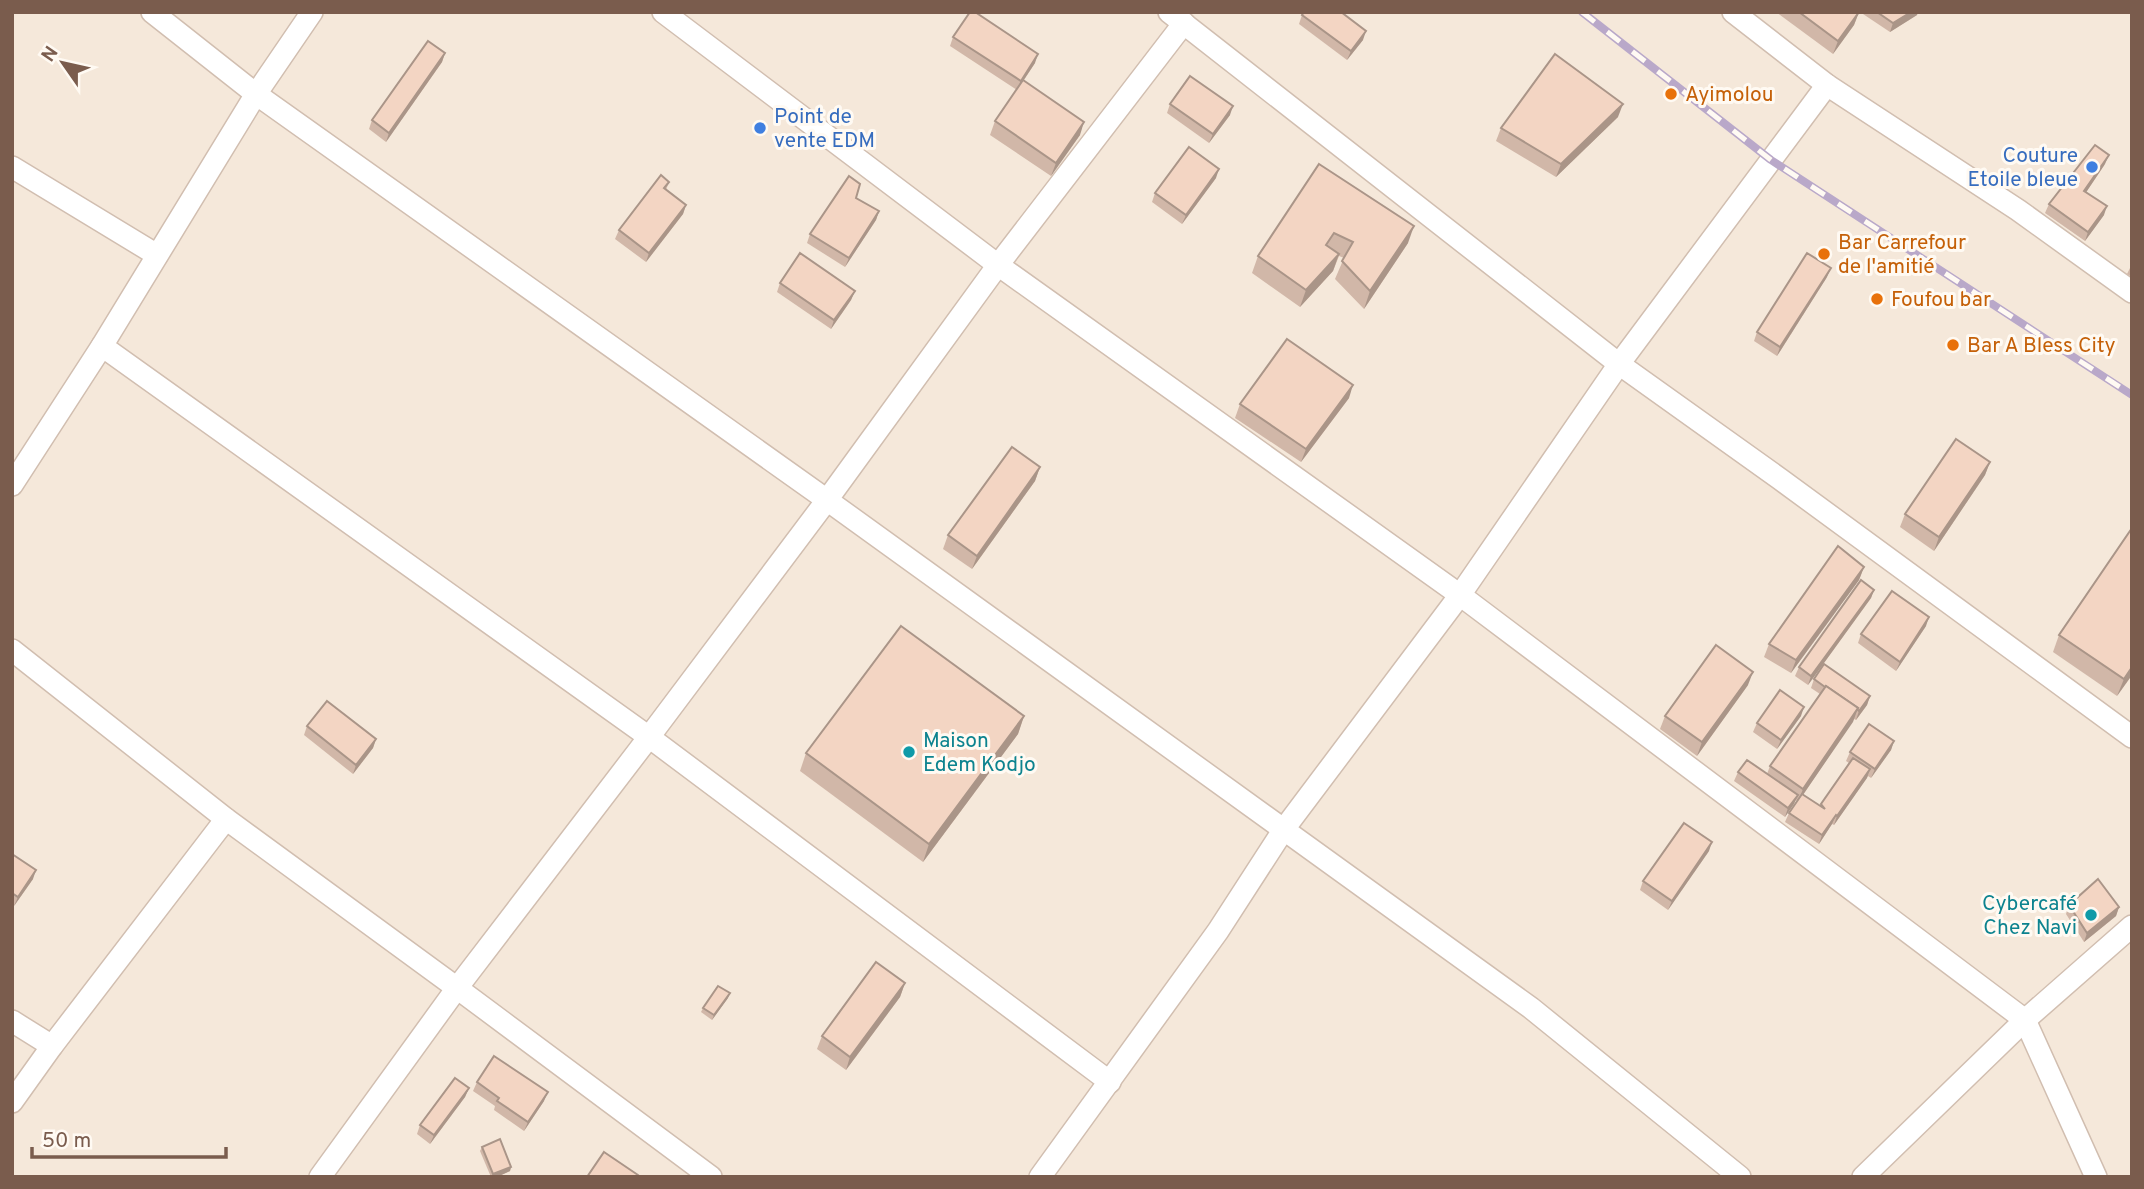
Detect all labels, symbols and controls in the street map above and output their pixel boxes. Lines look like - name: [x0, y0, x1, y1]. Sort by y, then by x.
- north arrow: [28, 28, 98, 98]
- text: N: [37, 42, 64, 67]
- place label: Ayimolou: [1685, 82, 1774, 109]
- marker: Ayimolou: [1663, 86, 1679, 102]
- place label: Point de vente EDM: [774, 104, 875, 155]
- marker: Point de vente EDM: [752, 120, 768, 136]
- place label: Couture Etoile bleue: [1967, 143, 2078, 194]
- marker: Couture Etoile bleue: [2084, 159, 2100, 175]
- place label: Bar Carrefour de l'amitié: [1838, 230, 1966, 281]
- marker: Bar Carrefour de l'amitié: [1816, 246, 1832, 262]
- place label: Foufou bar: [1891, 287, 1991, 314]
- marker: Foufou bar: [1869, 291, 1885, 307]
- place label: Bar A Bless City: [1967, 333, 2116, 360]
- marker: Bar A Bless City: [1945, 337, 1961, 353]
- place label: Maison Edem Kodjo: [923, 728, 1036, 779]
- marker: Maison Edem Kodjo: [901, 744, 917, 760]
- place label: Cybercafé Chez Navi: [1982, 891, 2077, 942]
- marker: Cybercafé Chez Navi: [2083, 907, 2099, 923]
- scale bar: [32, 1116, 226, 1160]
- text: 50 m: [42, 1128, 91, 1155]

